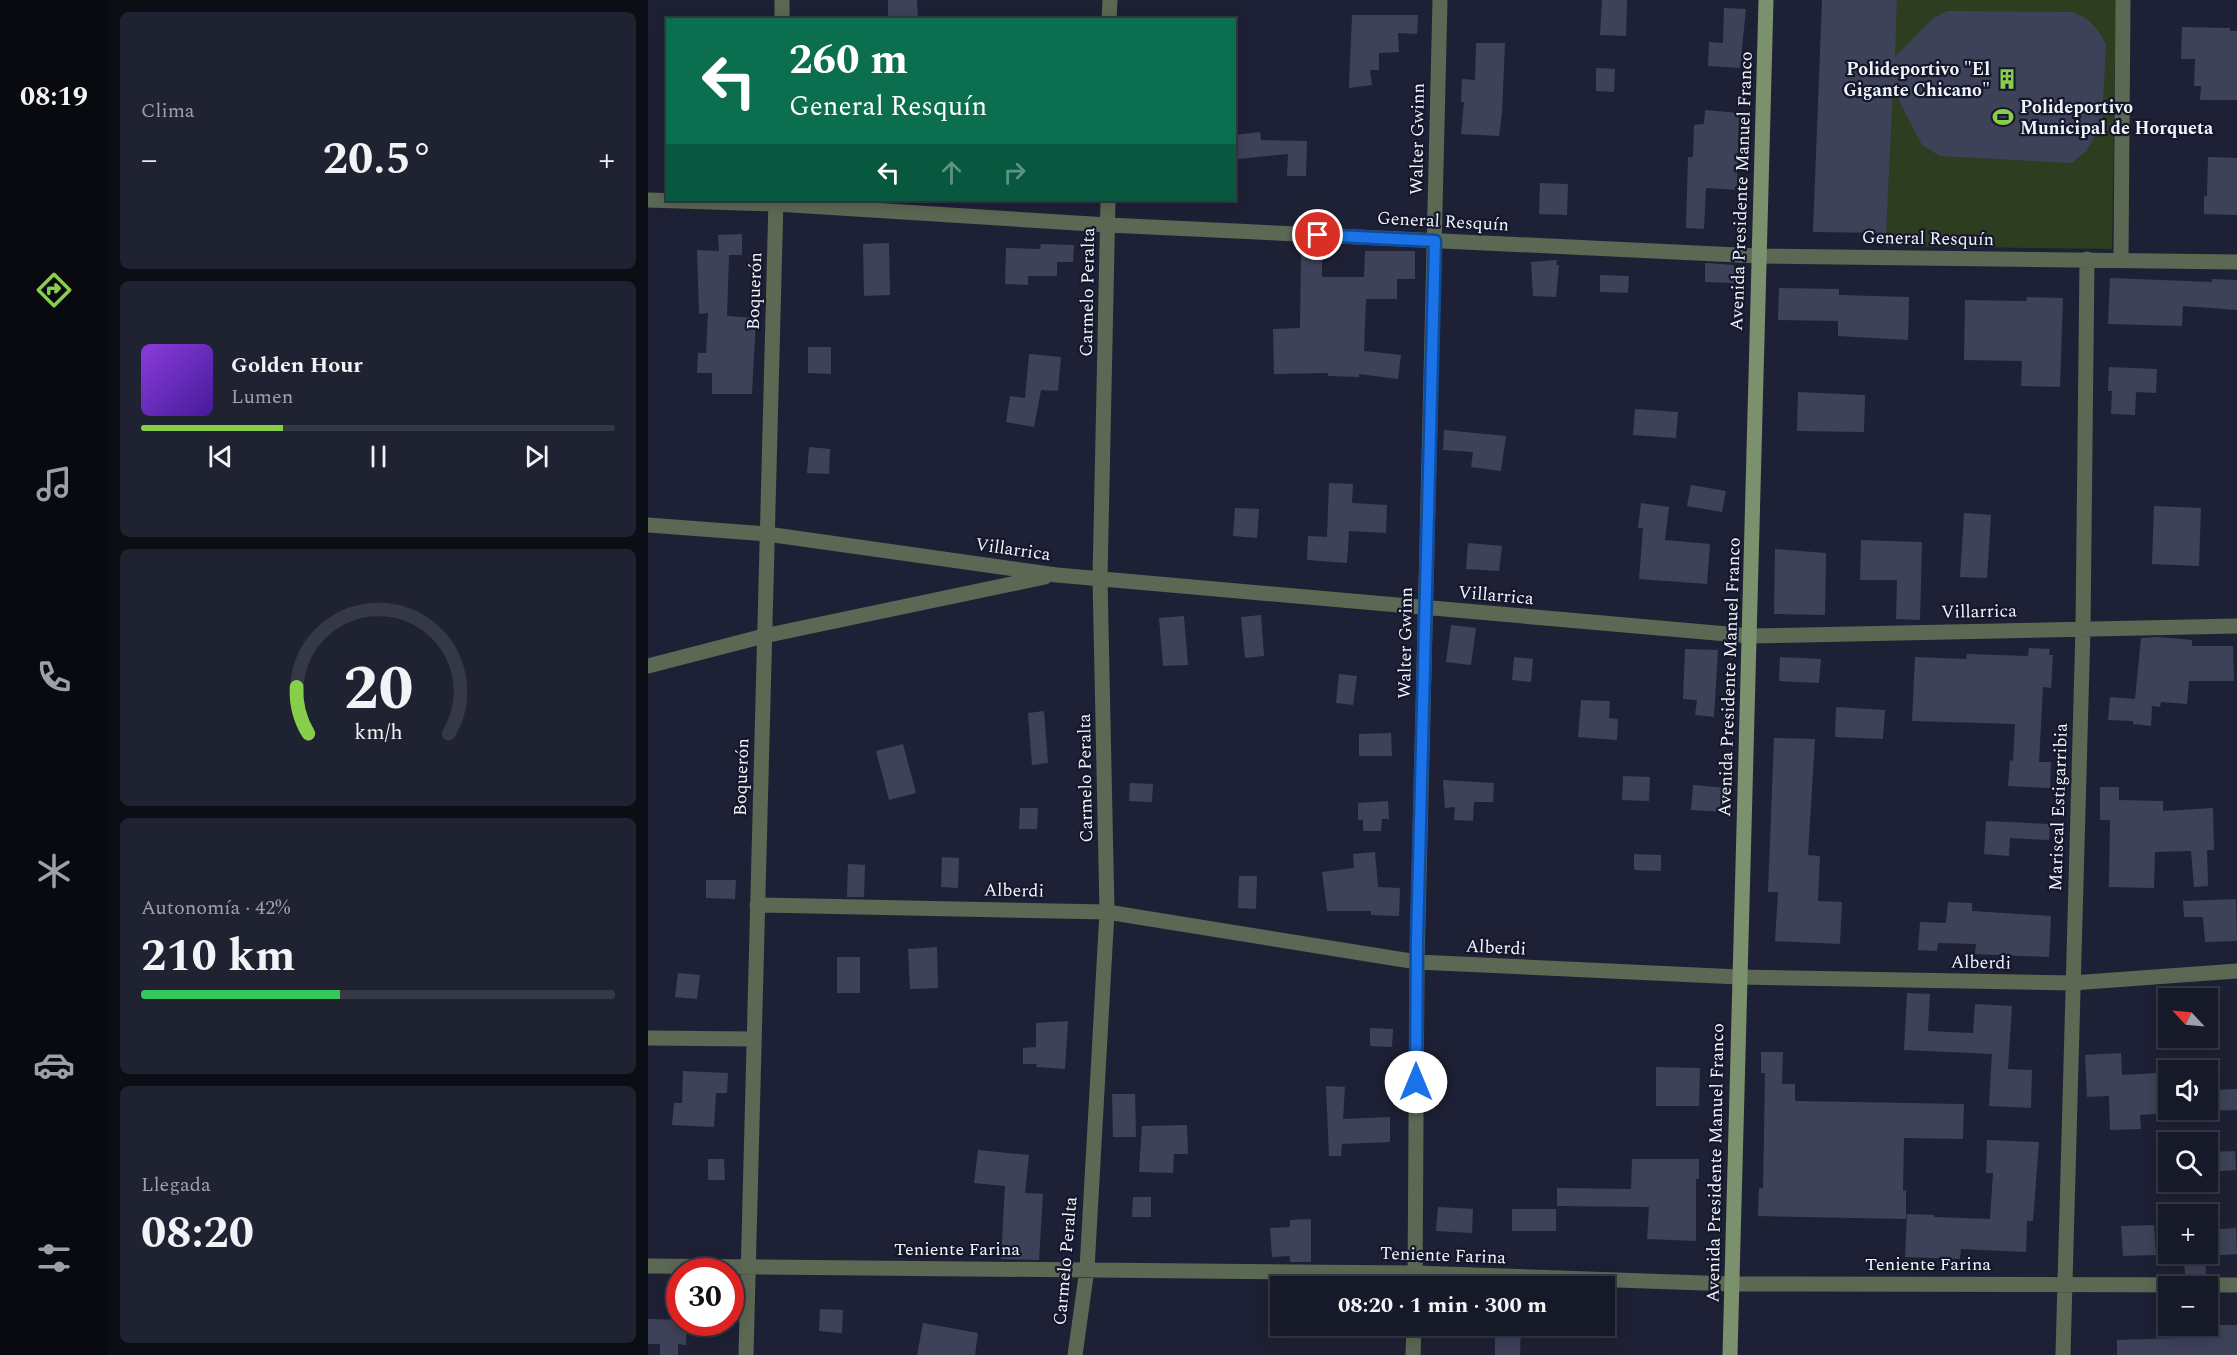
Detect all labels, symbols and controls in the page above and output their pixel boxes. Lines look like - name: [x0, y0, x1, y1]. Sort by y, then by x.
- text: 260 m: [789, 29, 908, 92]
- icon: left: [690, 42, 768, 120]
- street label: Avenida Presidente Manuel Franco: [1723, 51, 1760, 331]
- place label: Polideportivo "El Gigante Chicano": [1843, 56, 1990, 104]
- building icon: Polideportivo "El Gigante Chicano": [1995, 67, 2019, 91]
- text: 08:19: [20, 76, 88, 118]
- street label: Walter Gwinn: [1403, 83, 1432, 195]
- text: General Resquín: [789, 86, 987, 128]
- place label: Polideportivo Municipal de Horqueta: [2020, 94, 2214, 142]
- text: Clima: [141, 96, 195, 126]
- sports icon: Polideportivo Municipal de Horqueta: [1991, 105, 2015, 129]
- text: 20.5°: [323, 125, 433, 194]
- text: −: [141, 135, 158, 185]
- text: +: [598, 135, 615, 185]
- icon: left: [872, 156, 905, 189]
- icon: ahead: [935, 156, 968, 189]
- icon: right: [998, 156, 1031, 189]
- street label: General Resquín: [1376, 205, 1510, 238]
- pin: [1292, 209, 1343, 260]
- icon: arrive: [1301, 218, 1334, 251]
- street label: General Resquín: [1862, 224, 1994, 253]
- street label: Carmelo Peralta: [1073, 227, 1102, 357]
- street label: Boquerón: [740, 252, 769, 330]
- icon: directions: [33, 269, 75, 311]
- text: Golden Hour: [231, 349, 363, 382]
- text: Lumen: [231, 382, 293, 412]
- icon: previous: [204, 440, 237, 473]
- icon: pause: [362, 440, 395, 473]
- icon: next: [520, 440, 553, 473]
- icon: music: [33, 463, 75, 505]
- street label: Villarrica: [974, 531, 1052, 568]
- street label: Avenida Presidente Manuel Franco: [1711, 537, 1748, 817]
- street label: Villarrica: [1457, 579, 1535, 612]
- street label: Walter Gwinn: [1391, 587, 1420, 699]
- street label: Villarrica: [1941, 597, 2017, 626]
- text: 20: [343, 643, 413, 738]
- icon: phone: [33, 656, 75, 698]
- street label: Carmelo Peralta: [1071, 713, 1100, 843]
- text: km/h: [354, 717, 402, 750]
- street label: Mariscal Estigarribia: [2042, 722, 2075, 891]
- street label: Boquerón: [727, 738, 756, 816]
- icon: climate: [33, 850, 75, 892]
- street label: Alberdi: [984, 876, 1044, 905]
- text: Autonomía · 42%: [141, 893, 290, 923]
- text: 210 km: [141, 922, 296, 991]
- street label: Alberdi: [1465, 932, 1527, 963]
- street label: Alberdi: [1951, 948, 2011, 977]
- north arrow: [2158, 988, 2218, 1048]
- map controls: [2158, 988, 2218, 1336]
- street label: Avenida Presidente Manuel Franco: [1700, 1023, 1731, 1303]
- icon: car: [33, 1044, 75, 1086]
- position arrow: [1384, 1050, 1448, 1114]
- button: sound: [2158, 1060, 2218, 1120]
- button: search: [2158, 1132, 2218, 1192]
- text: Llegada: [141, 1170, 211, 1200]
- street label: Carmelo Peralta: [1046, 1195, 1085, 1327]
- text: 08:20: [141, 1199, 254, 1268]
- button: +: [2158, 1204, 2218, 1264]
- street label: Teniente Farina: [894, 1236, 1020, 1263]
- icon: filters: [33, 1237, 75, 1279]
- street label: Teniente Farina: [1379, 1240, 1507, 1271]
- street label: Teniente Farina: [1865, 1251, 1991, 1278]
- speed limit sign: 30: [666, 1258, 744, 1336]
- button: −: [2158, 1276, 2218, 1336]
- text: 08:20 · 1 min · 300 m: [1338, 1289, 1547, 1322]

